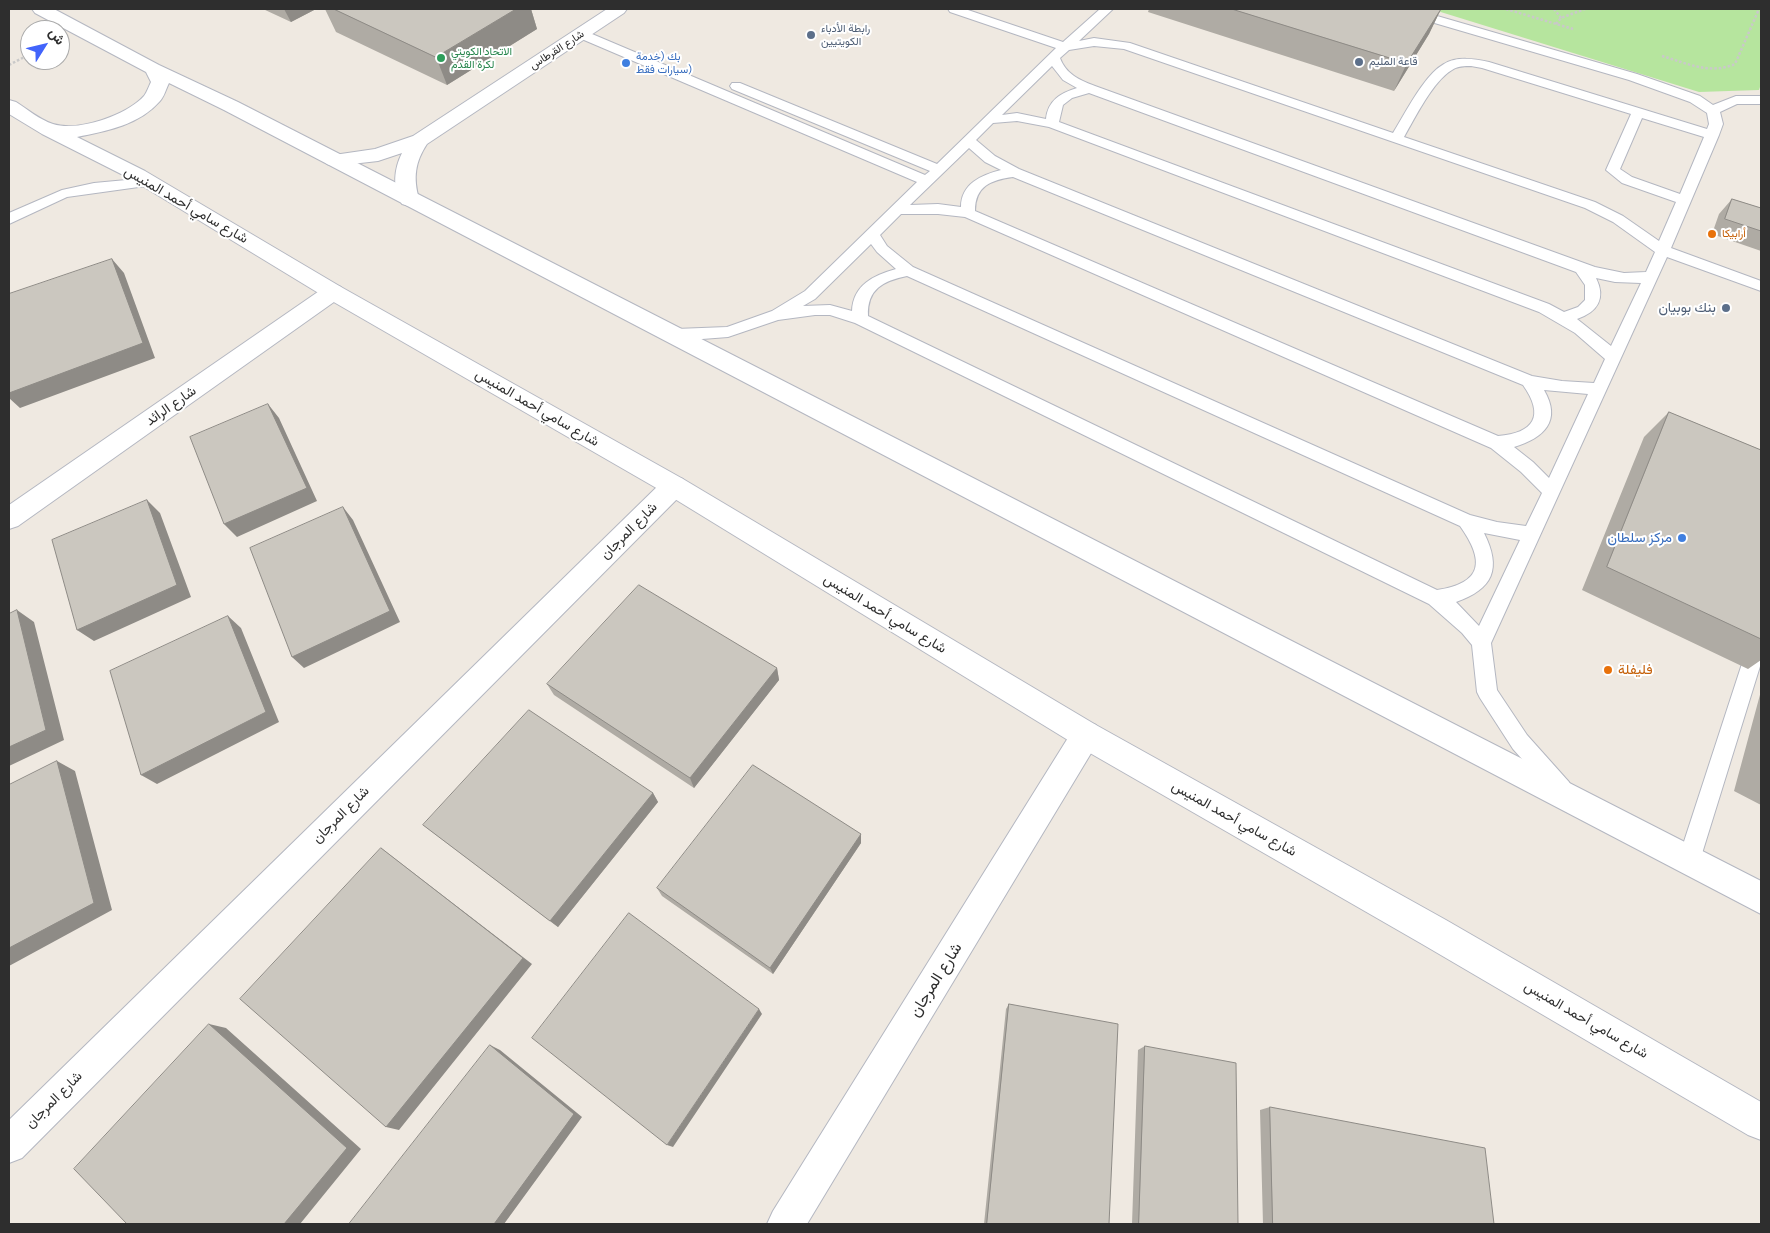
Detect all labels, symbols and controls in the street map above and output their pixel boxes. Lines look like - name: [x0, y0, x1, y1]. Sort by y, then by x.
- north arrow: [20, 20, 70, 70]
- place label: رابطة الأدباء الكويتيين: [821, 22, 870, 48]
- text: ش: [45, 25, 69, 48]
- street label: شارع القرطاس: [527, 27, 587, 73]
- marker: رابطة الأدباء الكويتيين: [805, 29, 817, 41]
- place label: الاتحاد الكويتي لكرة القدم: [451, 45, 512, 71]
- place label: بك (خدمة سيارات فقط): [636, 50, 692, 76]
- marker: الاتحاد الكويتي لكرة القدم: [435, 52, 447, 64]
- place label: قاعة المليم: [1369, 55, 1417, 69]
- marker: قاعة المليم: [1353, 56, 1365, 68]
- marker: بك (خدمة سيارات فقط): [620, 57, 632, 69]
- street label: شارع سامي أحمد المنيس: [121, 163, 251, 247]
- place label: أرابيكا: [1722, 227, 1746, 241]
- marker: أرابيكا: [1706, 228, 1718, 240]
- place label: بنك بوبيان: [1658, 300, 1716, 316]
- marker: بنك بوبيان: [1720, 302, 1732, 314]
- street label: شارع سامي أحمد المنيس: [472, 366, 602, 450]
- street label: شارع الرائد: [142, 382, 200, 430]
- street label: شارع المرجان: [597, 499, 661, 563]
- place label: مركز سلطان: [1607, 530, 1672, 546]
- marker: مركز سلطان: [1676, 532, 1688, 544]
- street label: شارع سامي أحمد المنيس: [821, 571, 949, 657]
- place label: فليفلة: [1618, 662, 1653, 678]
- marker: فليفلة: [1602, 664, 1614, 676]
- street label: شارع سامي أحمد المنيس: [1169, 778, 1299, 860]
- street label: شارع المرجان: [309, 783, 373, 847]
- street label: شارع المرجان: [906, 939, 966, 1021]
- street label: شارع سامي أحمد المنيس: [1521, 978, 1651, 1062]
- street label: شارع المرجان: [22, 1068, 86, 1132]

